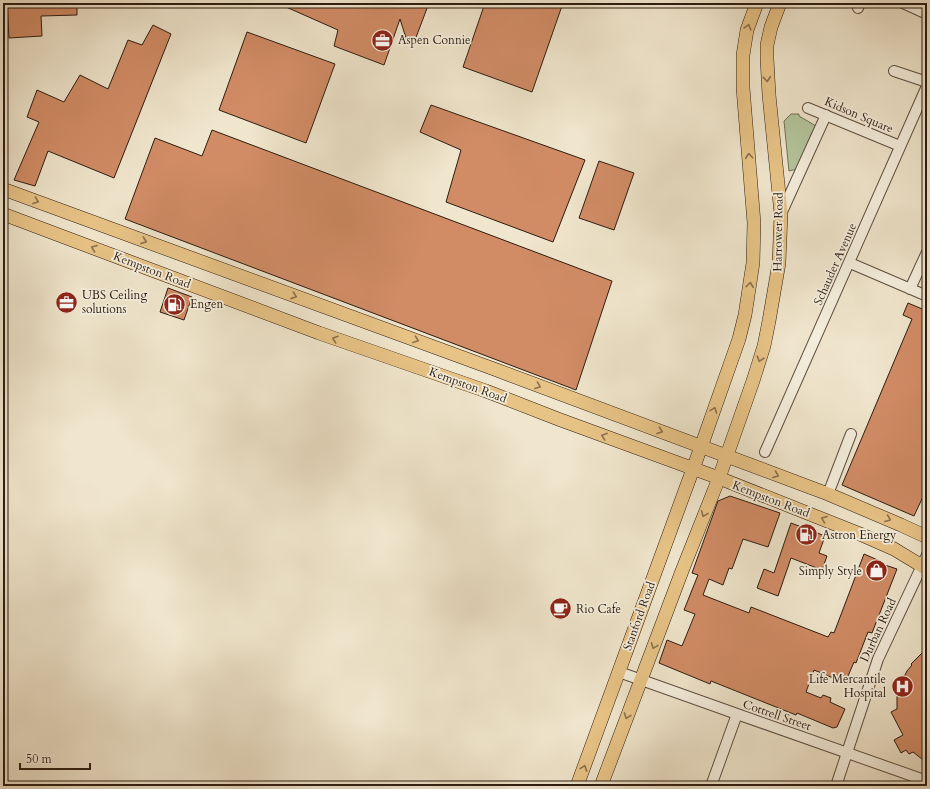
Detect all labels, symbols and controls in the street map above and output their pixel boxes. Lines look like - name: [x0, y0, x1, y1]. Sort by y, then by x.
- one-way arrow: [744, 23, 752, 30]
- office icon: Aspen Connie: [369, 27, 395, 53]
- place label: Aspen Connie: [398, 32, 471, 48]
- one-way arrow: [763, 76, 772, 82]
- street label: Kidson Square: [822, 93, 896, 137]
- one-way arrow: [745, 153, 754, 159]
- street label: Harrower Road: [769, 192, 787, 272]
- one-way arrow: [32, 196, 39, 205]
- street label: Schauder Avenue: [810, 220, 860, 308]
- one-way arrow: [141, 237, 148, 245]
- one-way arrow: [91, 245, 98, 253]
- street label: Kempston Road: [111, 248, 194, 292]
- one-way arrow: [745, 282, 754, 288]
- place label: UBS Ceiling solutions: [82, 287, 147, 317]
- office icon: UBS Ceiling solutions: [54, 289, 80, 315]
- fuel station icon: Engen: [162, 291, 188, 317]
- one-way arrow: [290, 291, 297, 300]
- place label: Engen: [190, 296, 223, 312]
- one-way arrow: [332, 335, 339, 343]
- one-way arrow: [412, 336, 419, 344]
- one-way arrow: [756, 355, 765, 362]
- street label: Kempston Road: [427, 364, 510, 407]
- one-way arrow: [534, 381, 541, 389]
- one-way arrow: [709, 406, 718, 413]
- one-way arrow: [656, 427, 663, 435]
- one-way arrow: [600, 433, 607, 441]
- one-way arrow: [772, 470, 779, 478]
- street label: Kempston Road: [730, 477, 813, 521]
- one-way arrow: [701, 511, 709, 518]
- one-way arrow: [883, 514, 891, 522]
- one-way arrow: [820, 516, 827, 524]
- fuel station icon: Astron Energy: [793, 522, 819, 548]
- place label: Astron Energy: [822, 527, 897, 543]
- shop icon: Simply Style: [864, 558, 890, 584]
- place label: Simply Style: [799, 563, 862, 579]
- street label: Stanford Road: [619, 579, 659, 653]
- street label: Durban Road: [856, 595, 900, 665]
- cafe icon: Rio Cafe: [548, 596, 574, 622]
- place label: Rio Cafe: [576, 601, 621, 617]
- one-way arrow: [650, 643, 658, 650]
- place label: Life Mercantile Hospital: [809, 671, 886, 701]
- hospital icon: Life Mercantile Hospital: [889, 673, 915, 699]
- street label: Cottrell Street: [741, 696, 813, 734]
- one-way arrow: [624, 712, 632, 719]
- scale bar: [20, 745, 90, 771]
- text: 50 m: [26, 751, 53, 767]
- one-way arrow: [579, 764, 587, 771]

